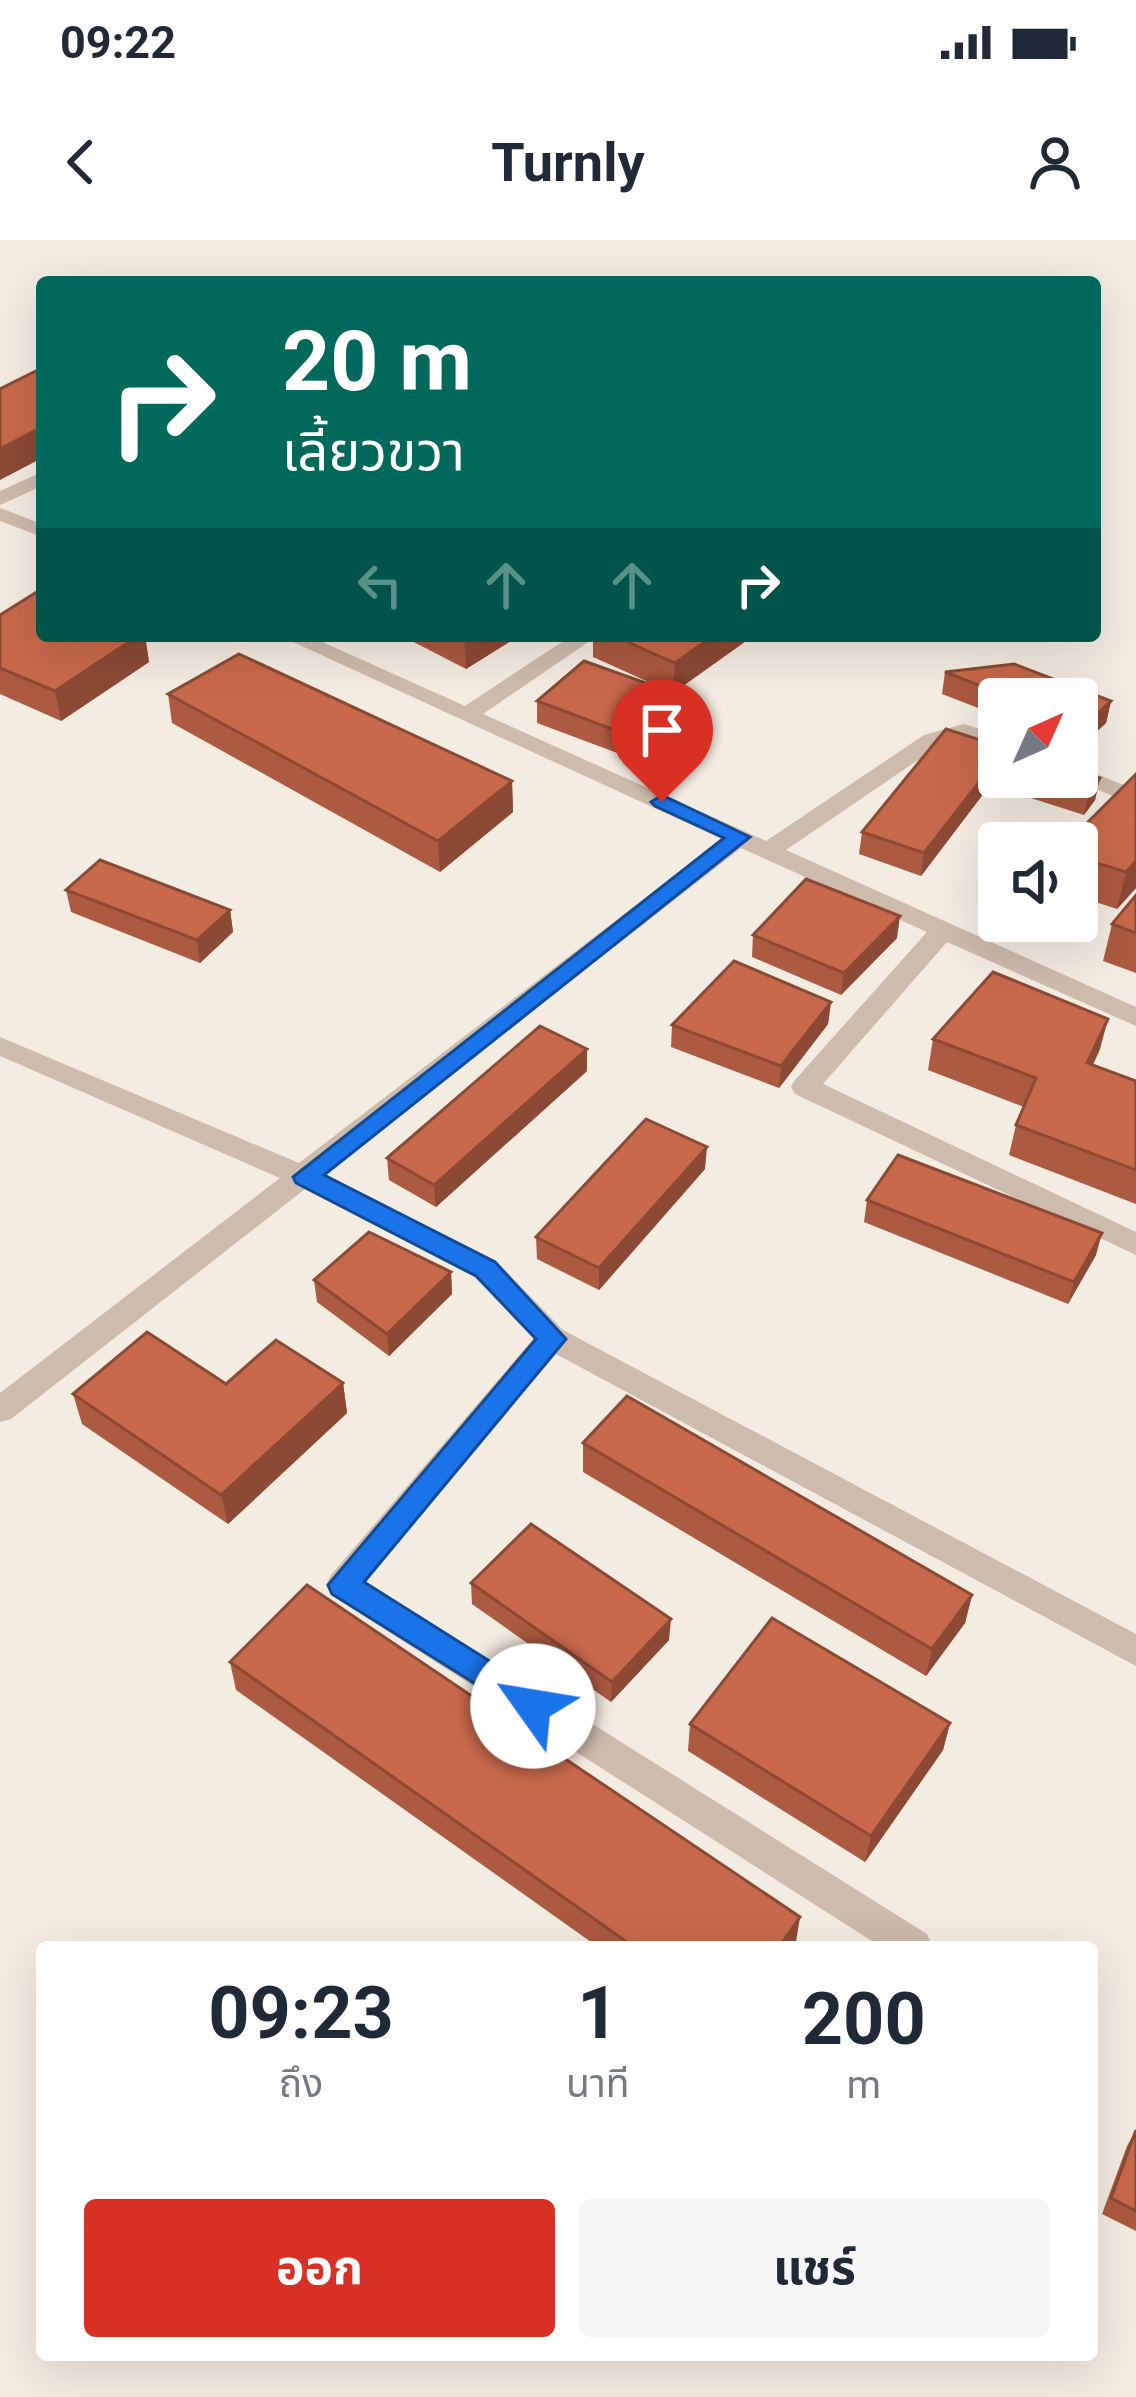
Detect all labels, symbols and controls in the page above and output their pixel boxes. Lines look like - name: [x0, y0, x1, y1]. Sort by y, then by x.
- text: 09:22: [60, 16, 176, 69]
- icon: back: [48, 129, 114, 195]
- icon: person: [1022, 129, 1088, 195]
- text: Turnly: [491, 131, 645, 194]
- text: 20 m: [282, 312, 472, 411]
- icon: right: [84, 324, 240, 480]
- text: เลี้ยวขวา: [282, 420, 465, 483]
- icon: left: [347, 552, 413, 618]
- icon: ahead: [473, 552, 539, 618]
- icon: ahead: [599, 552, 665, 618]
- icon: right: [725, 552, 791, 618]
- north arrow: [978, 678, 1098, 798]
- map controls: [978, 678, 1098, 942]
- pin: [611, 679, 713, 802]
- icon: arrive: [629, 697, 695, 763]
- button: sound: [978, 822, 1098, 942]
- position arrow: [470, 1643, 596, 1769]
- text: 09:23: [208, 1971, 394, 2056]
- text: 1: [577, 1971, 618, 2056]
- text: 200: [802, 1977, 926, 2062]
- text: ถึง: [279, 2061, 323, 2107]
- text: นาที: [566, 2061, 630, 2107]
- text: m: [847, 2062, 881, 2108]
- button: ออก: [84, 2199, 555, 2337]
- button: แชร์: [579, 2199, 1050, 2337]

